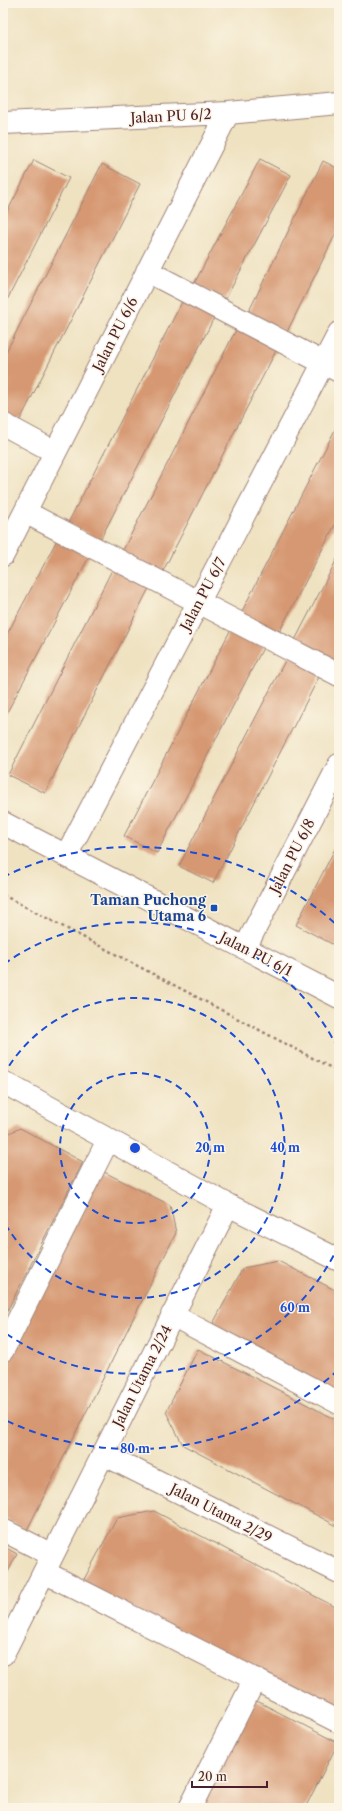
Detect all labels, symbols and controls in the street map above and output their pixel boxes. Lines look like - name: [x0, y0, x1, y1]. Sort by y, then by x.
- street label: Jalan PU 6/2: [128, 105, 212, 127]
- street label: Jalan PU 6/6: [88, 294, 141, 376]
- street label: Jalan PU 6/7: [175, 554, 230, 635]
- street label: Jalan PU 6/8: [265, 816, 319, 898]
- place label: Taman Puchong Utama 6: [90, 891, 207, 925]
- marker: Taman Puchong Utama 6: [209, 903, 219, 913]
- street label: Jalan PU 6/1: [215, 927, 295, 980]
- text: 20 m: [195, 1140, 225, 1155]
- text: 40 m: [270, 1140, 300, 1155]
- centre of rings: [128, 1141, 142, 1155]
- text: 60 m: [280, 1300, 310, 1315]
- street label: Jalan Utama 2/24: [108, 1322, 175, 1432]
- text: 80 m: [120, 1441, 150, 1456]
- street label: Jalan Utama 2/29: [165, 1479, 275, 1547]
- scale bar: [192, 1763, 267, 1789]
- text: 20 m: [198, 1769, 227, 1784]

